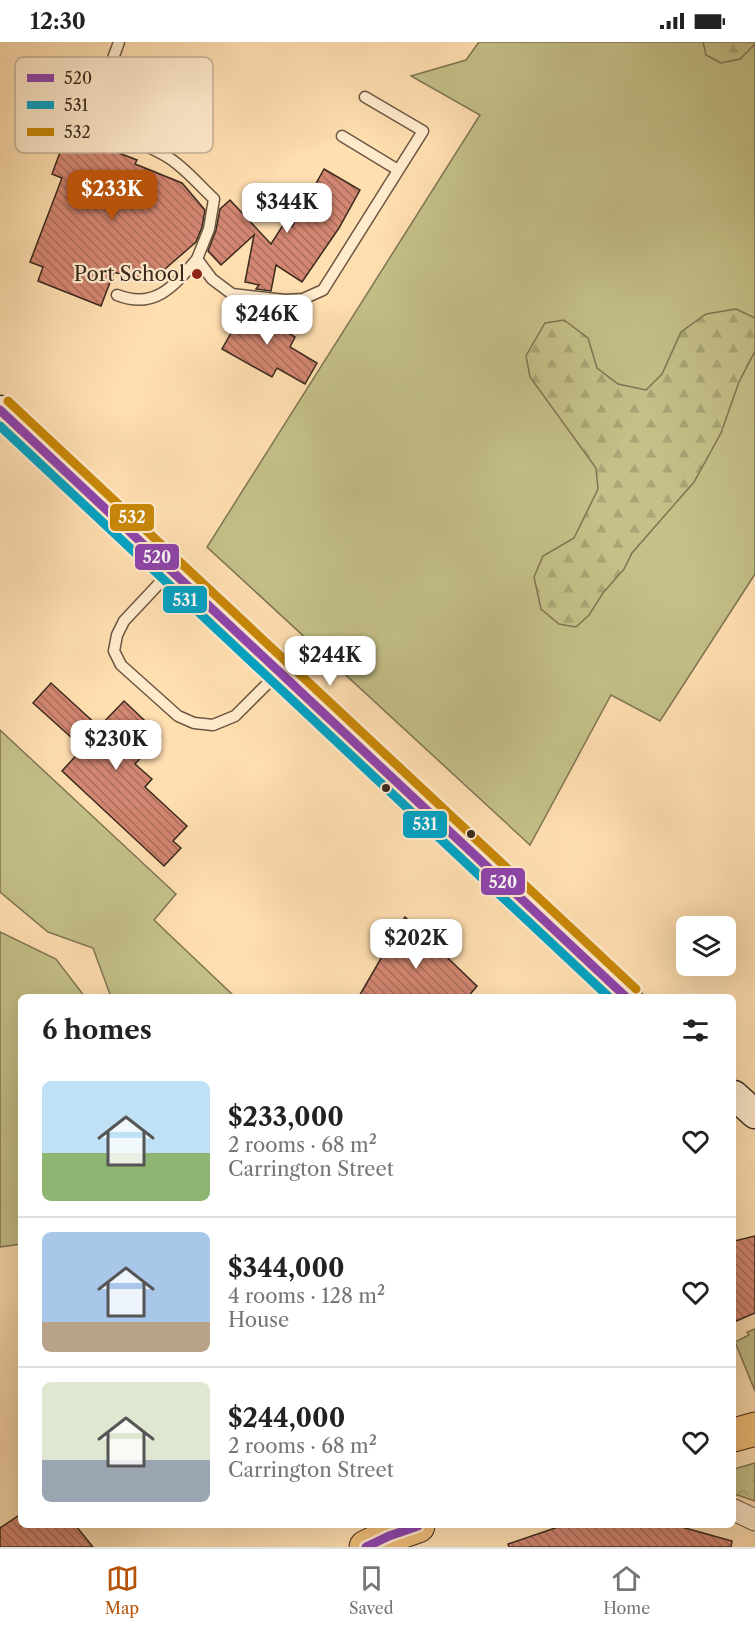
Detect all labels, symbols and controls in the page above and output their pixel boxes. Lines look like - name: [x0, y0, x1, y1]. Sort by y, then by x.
- text: 12:30: [30, 8, 86, 35]
- legend: [15, 57, 213, 153]
- text: 520: [64, 68, 92, 88]
- text: 531: [64, 95, 88, 115]
- text: 532: [64, 122, 91, 142]
- pin: $233K: [70, 170, 154, 221]
- text: $233K: [81, 177, 143, 201]
- pin: $344K: [245, 183, 329, 234]
- text: $344K: [256, 190, 318, 214]
- place label: Port School: [74, 262, 185, 286]
- marker: Port School: [190, 267, 204, 281]
- pin: $246K: [225, 295, 309, 346]
- text: $246K: [236, 302, 298, 326]
- line badge: 532: [109, 503, 155, 532]
- text: 532: [118, 507, 146, 527]
- line badge: 520: [134, 543, 180, 571]
- text: 520: [143, 547, 171, 567]
- line badge: 531: [162, 585, 208, 614]
- text: 531: [172, 590, 198, 610]
- pin: $244K: [288, 636, 372, 687]
- text: $244K: [299, 643, 361, 667]
- pin: $230K: [74, 720, 158, 771]
- text: $230K: [85, 727, 148, 751]
- unlabelled marker: [380, 782, 392, 794]
- line badge: 531: [402, 810, 448, 839]
- text: 531: [412, 814, 438, 834]
- unlabelled marker: [465, 828, 477, 840]
- line badge: 520: [480, 867, 526, 896]
- text: 520: [489, 872, 517, 892]
- map controls: [676, 916, 736, 976]
- button: layers: [676, 916, 736, 976]
- pin: $202K: [374, 919, 458, 970]
- text: $202K: [384, 926, 448, 950]
- text: 6 homes: [42, 1014, 152, 1046]
- icon: filters: [679, 1014, 712, 1047]
- text: $233,000: [228, 1101, 344, 1133]
- icon: home: [90, 1105, 162, 1177]
- icon: heart: [679, 1125, 712, 1158]
- text: 2 rooms · 68 m²: [228, 1133, 377, 1157]
- text: Carrington Street: [228, 1157, 394, 1181]
- text: $344,000: [228, 1252, 345, 1284]
- icon: home: [90, 1256, 162, 1328]
- icon: heart: [679, 1276, 712, 1309]
- text: 4 rooms · 128 m²: [228, 1284, 385, 1308]
- text: House: [228, 1308, 289, 1332]
- text: $244,000: [228, 1402, 345, 1434]
- icon: home: [90, 1406, 162, 1478]
- icon: heart: [679, 1426, 712, 1459]
- text: 2 rooms · 68 m²: [228, 1434, 377, 1458]
- text: Carrington Street: [228, 1458, 394, 1482]
- tab: Map: [105, 1562, 139, 1618]
- tab: Saved: [349, 1562, 393, 1618]
- tab: Home: [603, 1562, 650, 1618]

